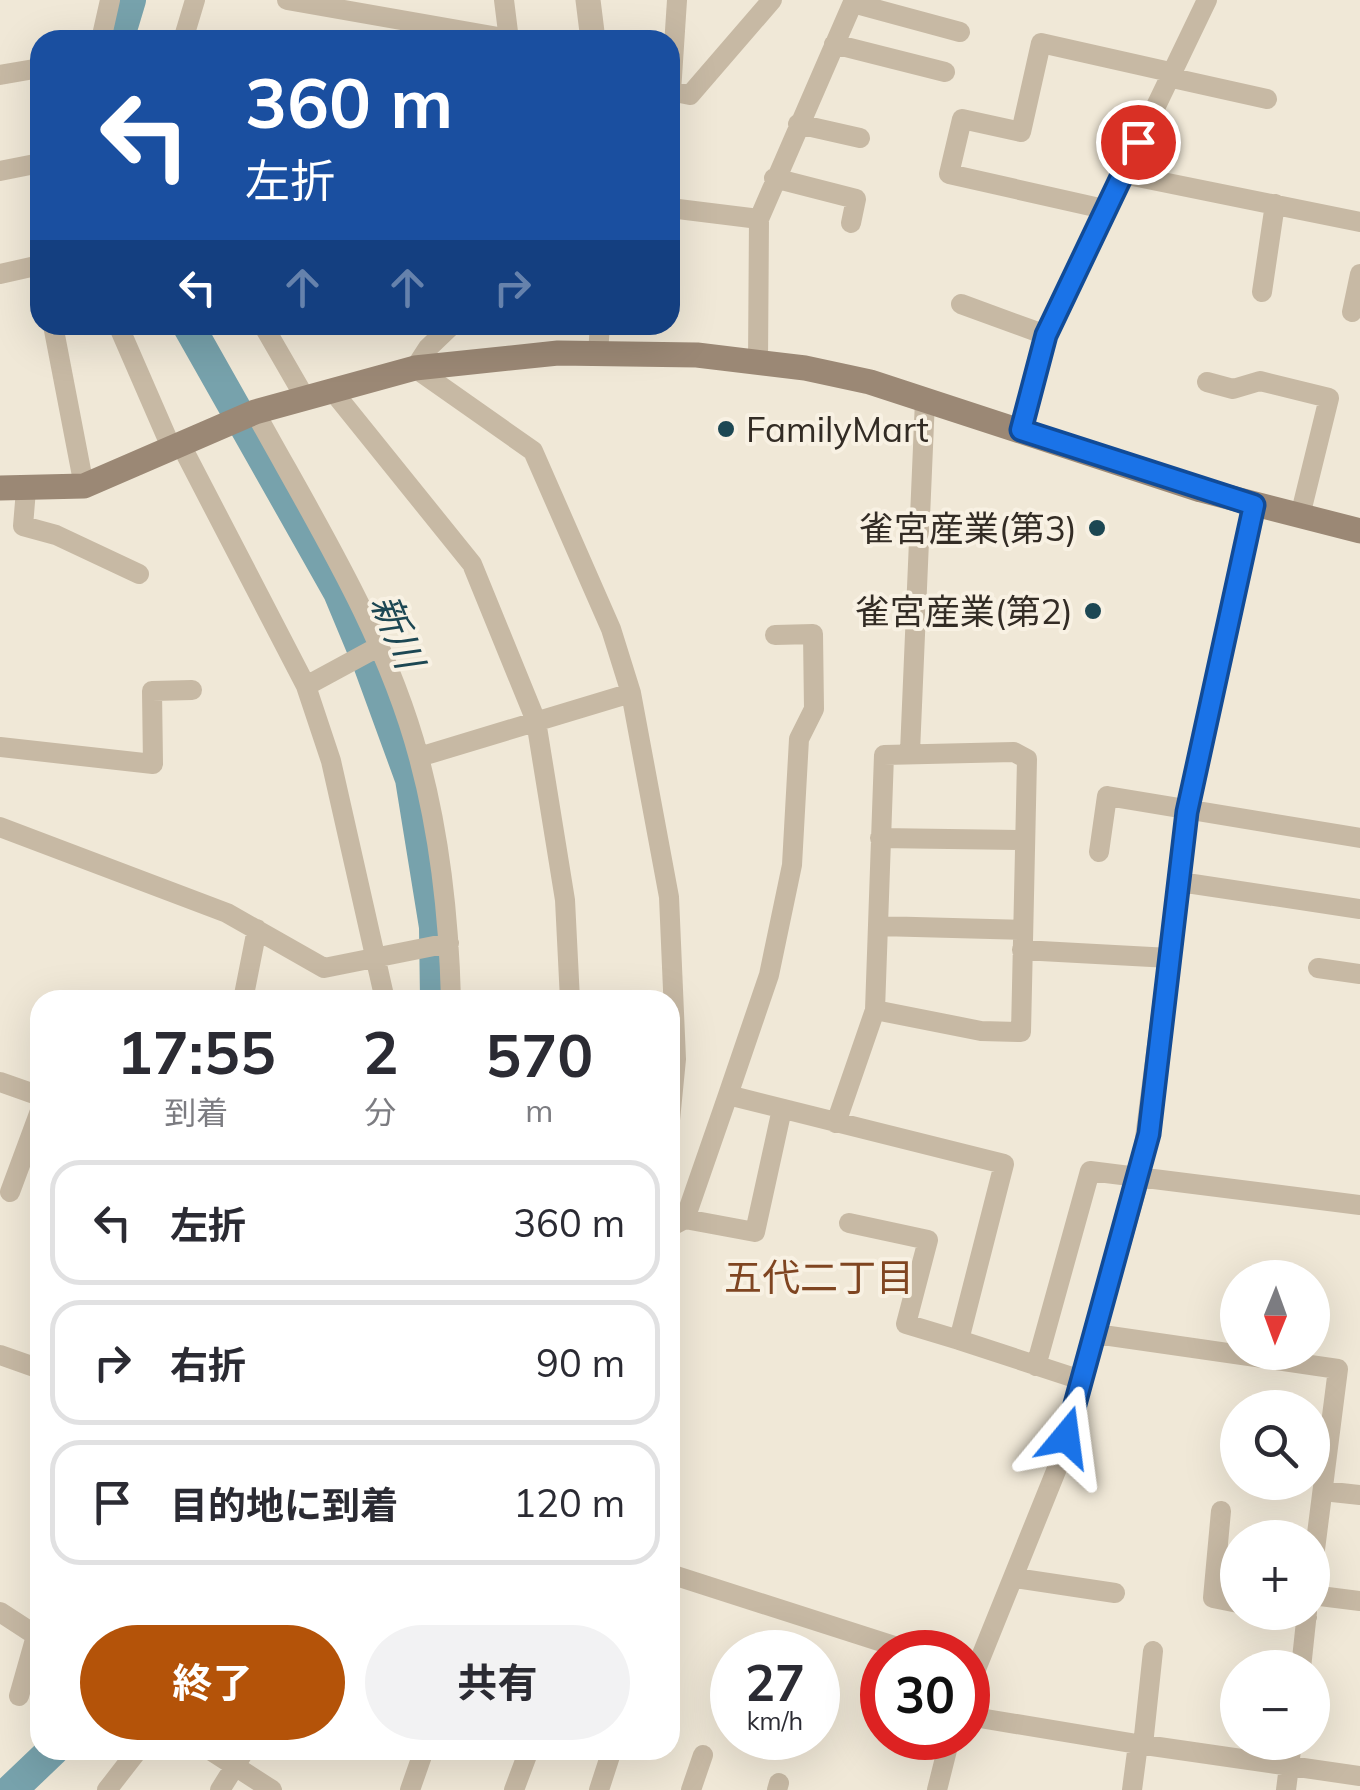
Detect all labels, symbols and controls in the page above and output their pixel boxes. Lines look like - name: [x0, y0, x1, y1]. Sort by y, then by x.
- text: 360 m: [245, 58, 453, 146]
- icon: left: [80, 70, 210, 200]
- pin: [1096, 100, 1181, 185]
- icon: arrive: [1111, 115, 1166, 170]
- text: 左折: [245, 152, 335, 208]
- icon: left: [170, 260, 225, 315]
- icon: ahead: [275, 260, 330, 315]
- icon: ahead: [380, 260, 435, 315]
- icon: right: [485, 260, 540, 315]
- place label: FamilyMart: [746, 407, 929, 451]
- marker: FamilyMart: [715, 418, 737, 440]
- place label: 雀宮産業(第3): [859, 506, 1077, 550]
- marker: 雀宮産業(第3): [1086, 517, 1108, 539]
- water label: 新川: [362, 587, 436, 679]
- place label: 雀宮産業(第2): [855, 589, 1073, 633]
- marker: 雀宮産業(第2): [1082, 600, 1104, 622]
- text: 17:55: [117, 1014, 276, 1089]
- text: 2: [362, 1014, 398, 1089]
- text: 570: [485, 1017, 593, 1092]
- text: m: [525, 1090, 553, 1130]
- text: 到着: [164, 1092, 228, 1132]
- text: 分: [364, 1092, 396, 1132]
- icon: left: [85, 1195, 140, 1250]
- text: 360 m: [513, 1199, 625, 1247]
- text: 左折: [170, 1201, 246, 1249]
- district label: 五代二丁目: [724, 1253, 914, 1301]
- north arrow: [1220, 1260, 1330, 1370]
- map controls: [1220, 1260, 1330, 1760]
- icon: right: [85, 1335, 140, 1390]
- text: 90 m: [536, 1339, 625, 1387]
- text: 右折: [170, 1341, 246, 1389]
- position arrow: [1014, 1385, 1118, 1489]
- button: search: [1220, 1390, 1330, 1500]
- icon: arrive: [85, 1475, 140, 1530]
- text: 120 m: [513, 1479, 625, 1527]
- text: 目的地に到着: [170, 1481, 398, 1529]
- button: +: [1220, 1520, 1330, 1630]
- button: 終了: [80, 1625, 345, 1740]
- button: 共有: [365, 1625, 630, 1740]
- speed limit sign: 30: [860, 1630, 990, 1760]
- button: −: [1220, 1650, 1330, 1760]
- text: 27: [745, 1651, 805, 1714]
- text: km/h: [747, 1705, 803, 1736]

